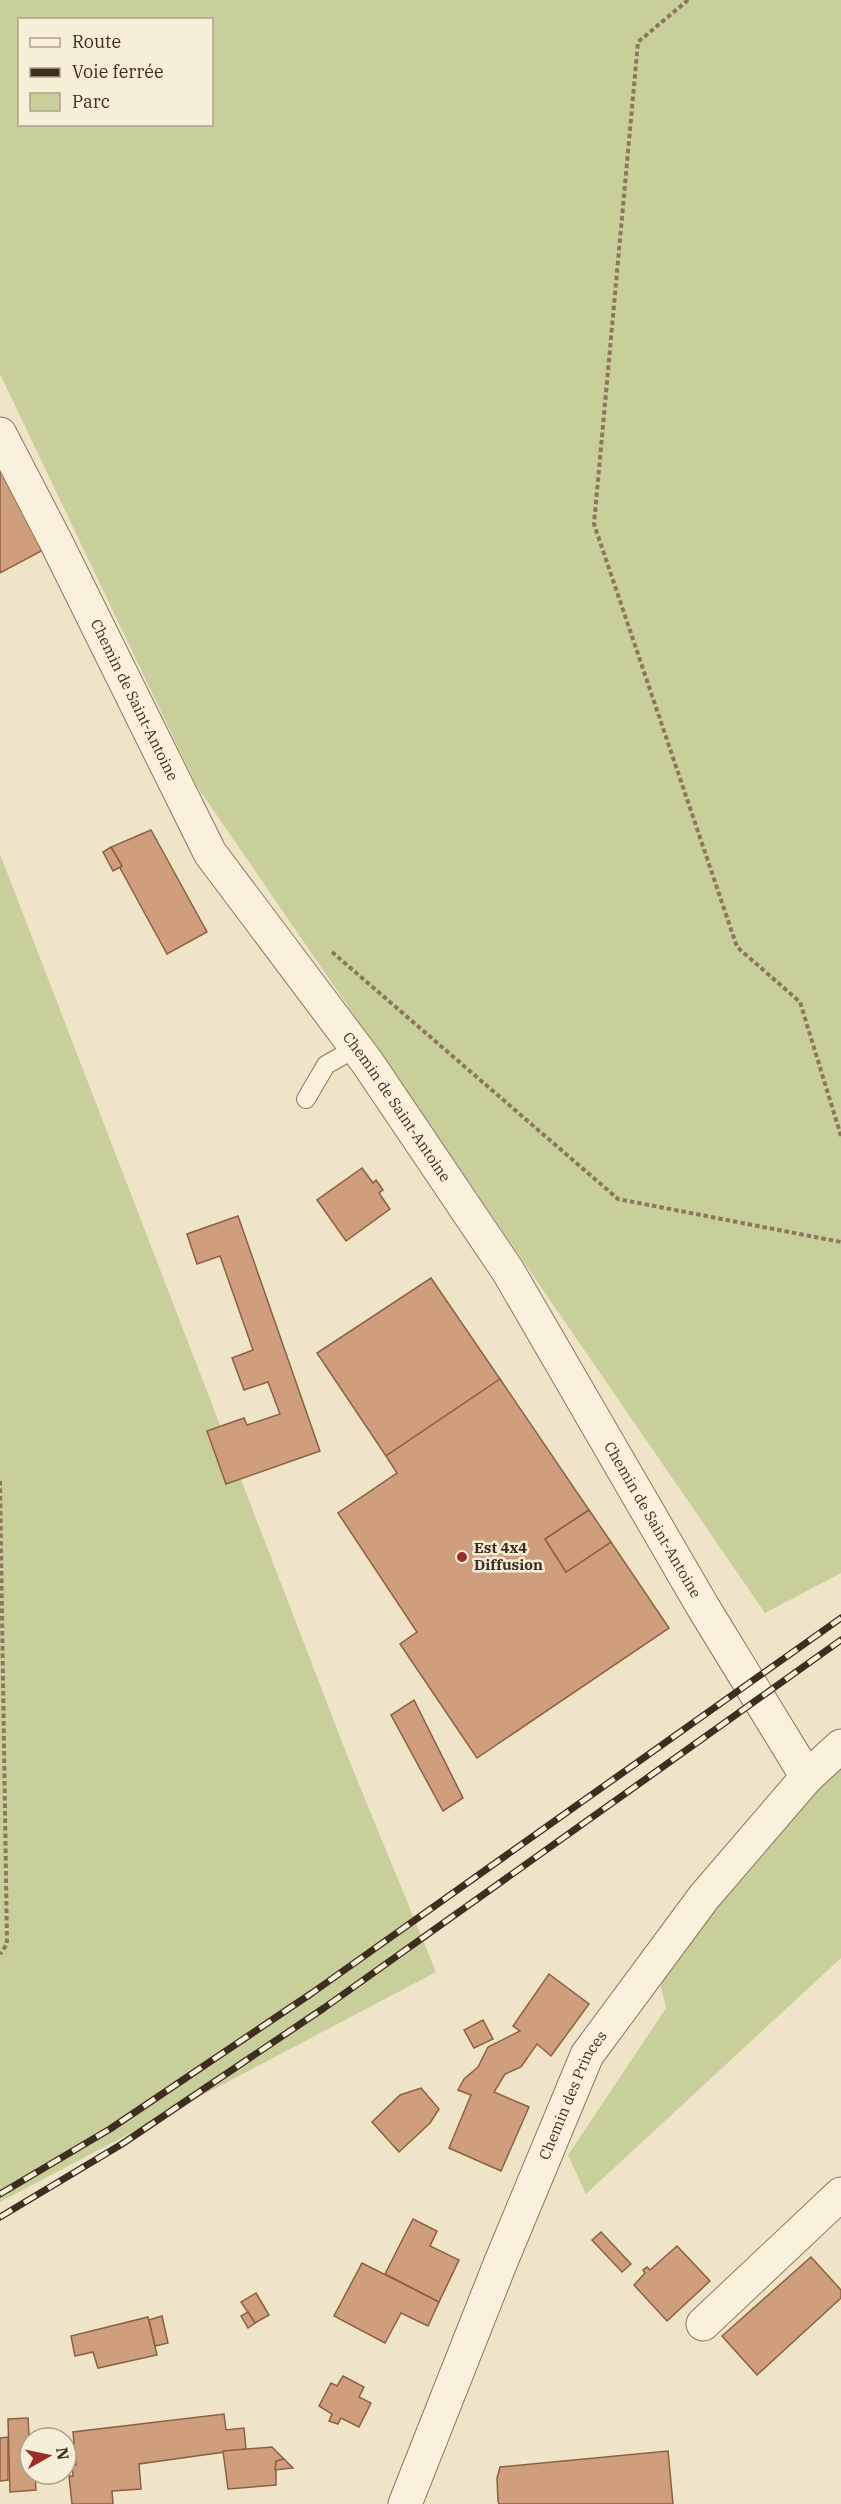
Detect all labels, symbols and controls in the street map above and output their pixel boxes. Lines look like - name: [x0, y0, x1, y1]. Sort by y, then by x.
- legend: [18, 18, 213, 126]
- text: Route: [72, 30, 121, 53]
- text: Voie ferrée: [72, 60, 164, 83]
- text: Parc: [72, 90, 110, 113]
- street label: Chemin de Saint-Antoine: [87, 616, 183, 784]
- street label: Chemin de Saint-Antoine: [339, 1028, 455, 1185]
- street label: Chemin de Saint-Antoine: [600, 1438, 706, 1601]
- place label: Est 4x4 Diffusion: [474, 1538, 543, 1574]
- marker: Est 4x4 Diffusion: [455, 1550, 469, 1564]
- street label: Chemin des Princes: [534, 2027, 611, 2163]
- north arrow: [18, 2426, 78, 2486]
- text: N: [52, 2446, 74, 2461]

